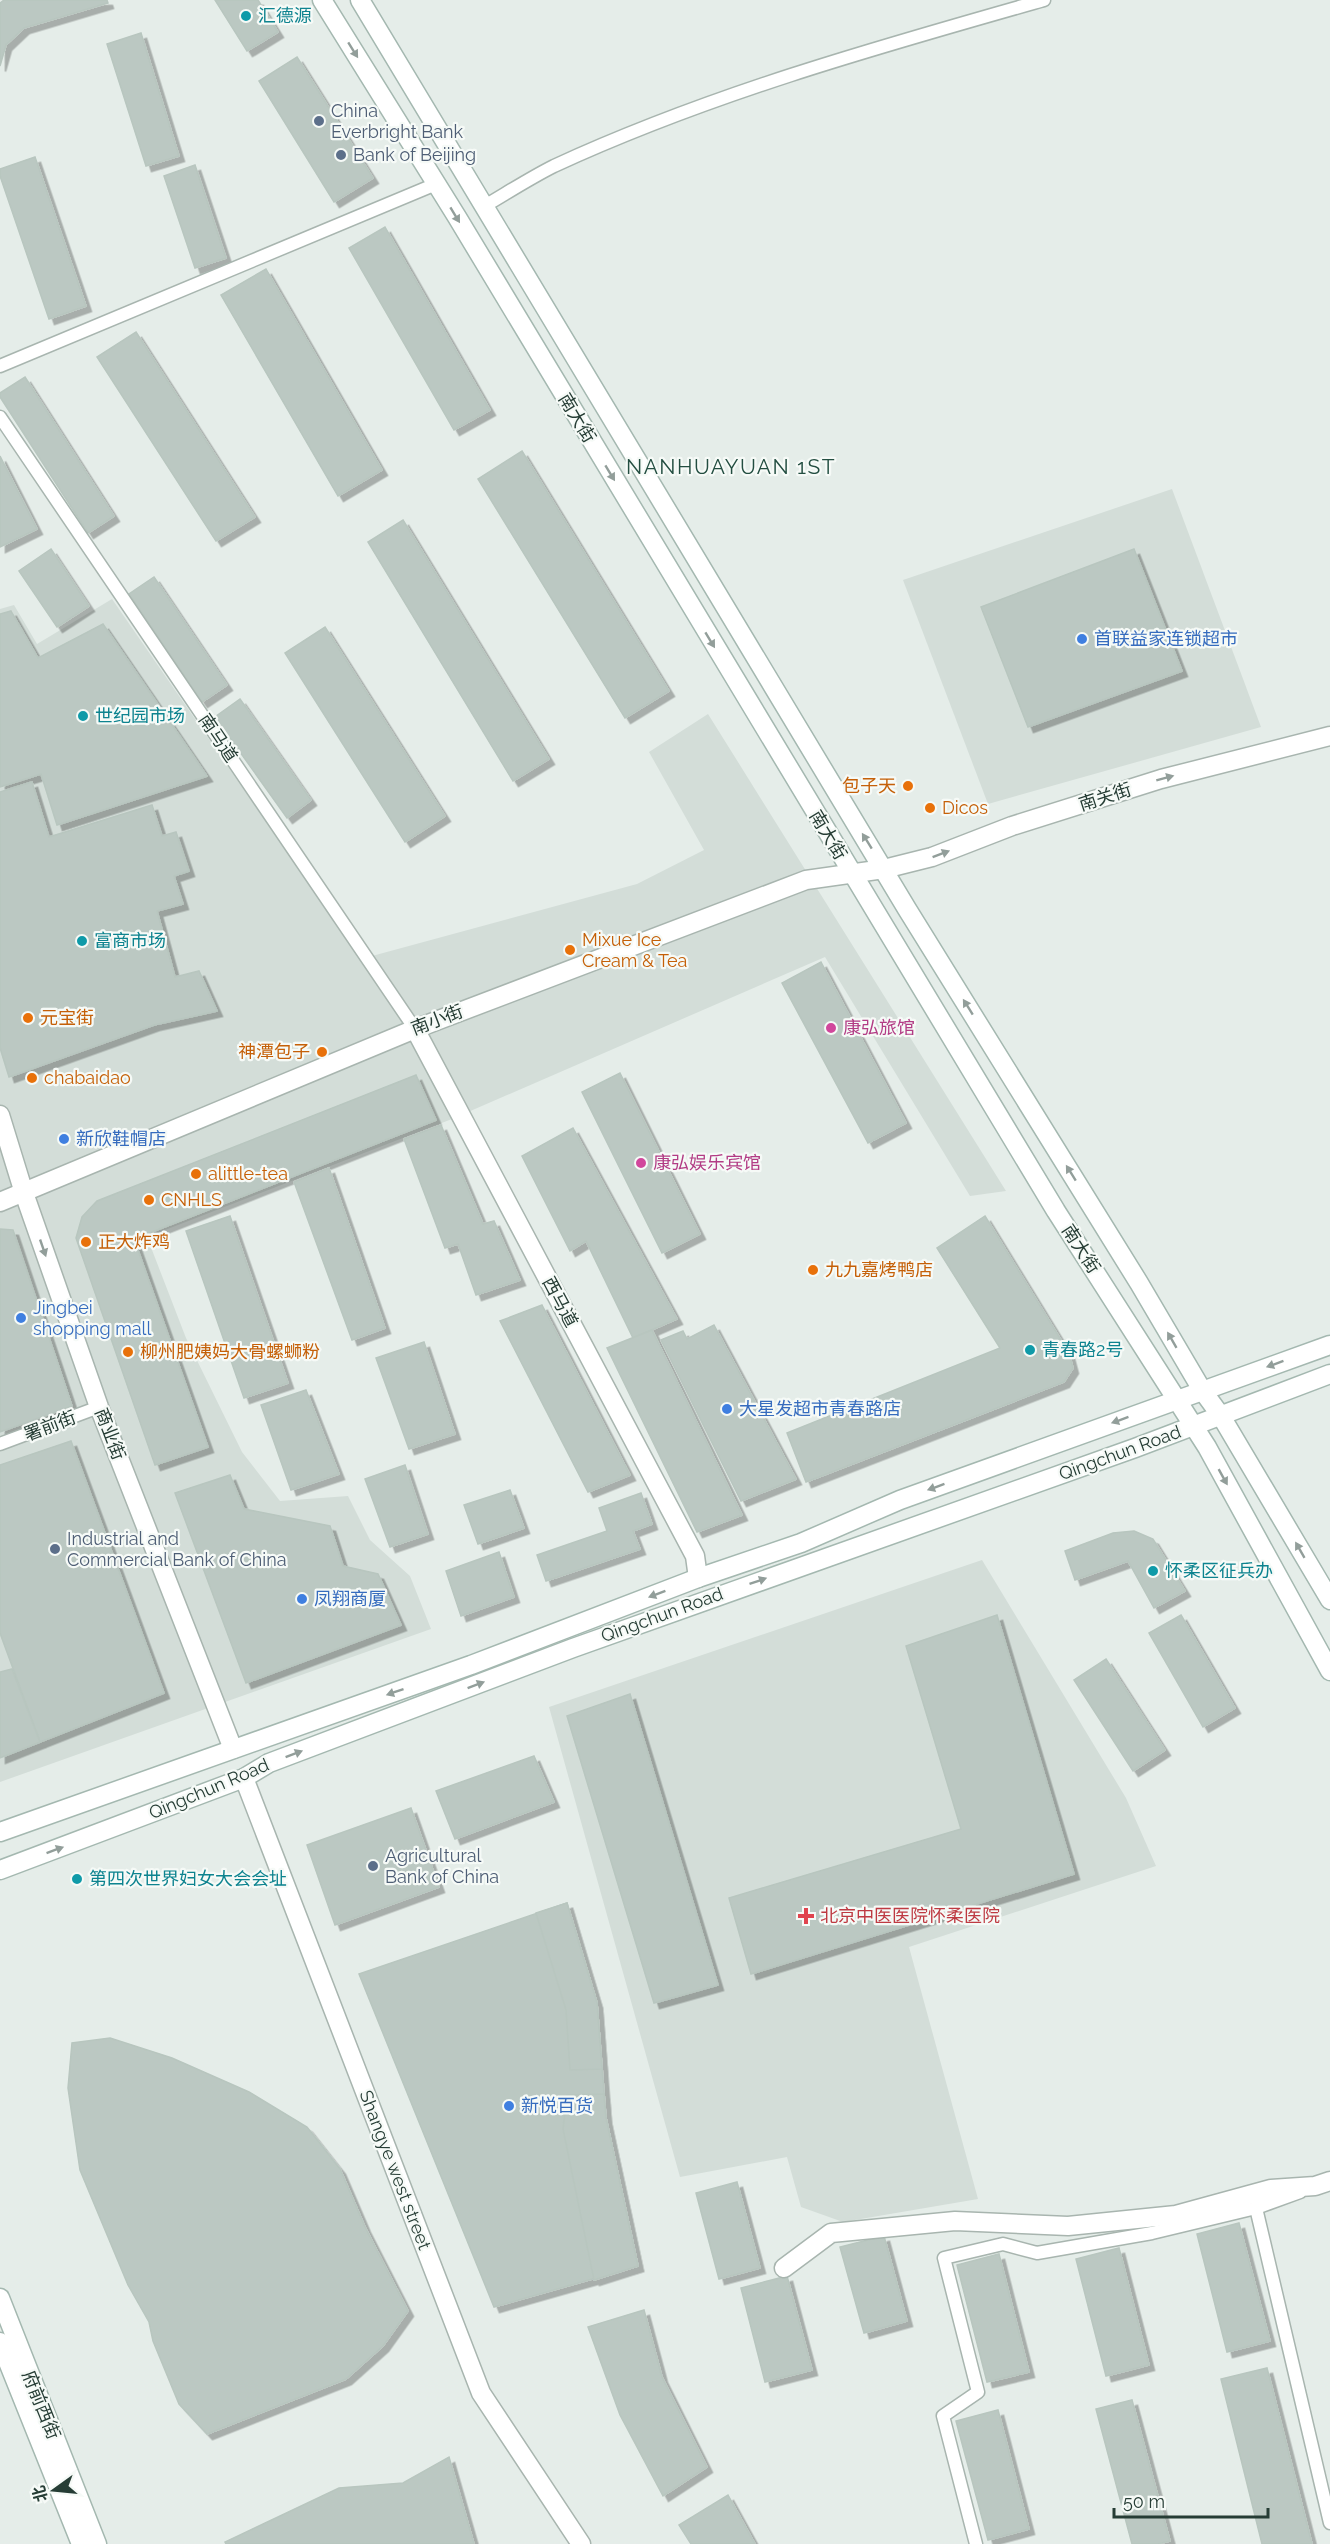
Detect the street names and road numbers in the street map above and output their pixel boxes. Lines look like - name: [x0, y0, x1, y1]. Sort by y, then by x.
- street label: 南大街: [555, 389, 600, 446]
- street label: 南马道: [195, 709, 242, 766]
- street label: 南关街: [1076, 778, 1134, 815]
- street label: 南大街: [806, 806, 851, 863]
- street label: 南小街: [408, 1000, 466, 1039]
- street label: 南大街: [1058, 1220, 1105, 1277]
- street label: 西马道: [538, 1273, 582, 1331]
- street label: 商业街: [91, 1405, 130, 1463]
- street label: 署前街: [21, 1406, 79, 1445]
- street label: Qingchun Road: [1056, 1421, 1184, 1484]
- street label: Qingchun Road: [598, 1583, 726, 1646]
- street label: Qingchun Road: [146, 1754, 272, 1823]
- street label: Shangye west street: [355, 2087, 436, 2252]
- street label: 府前西街: [18, 2368, 65, 2442]

